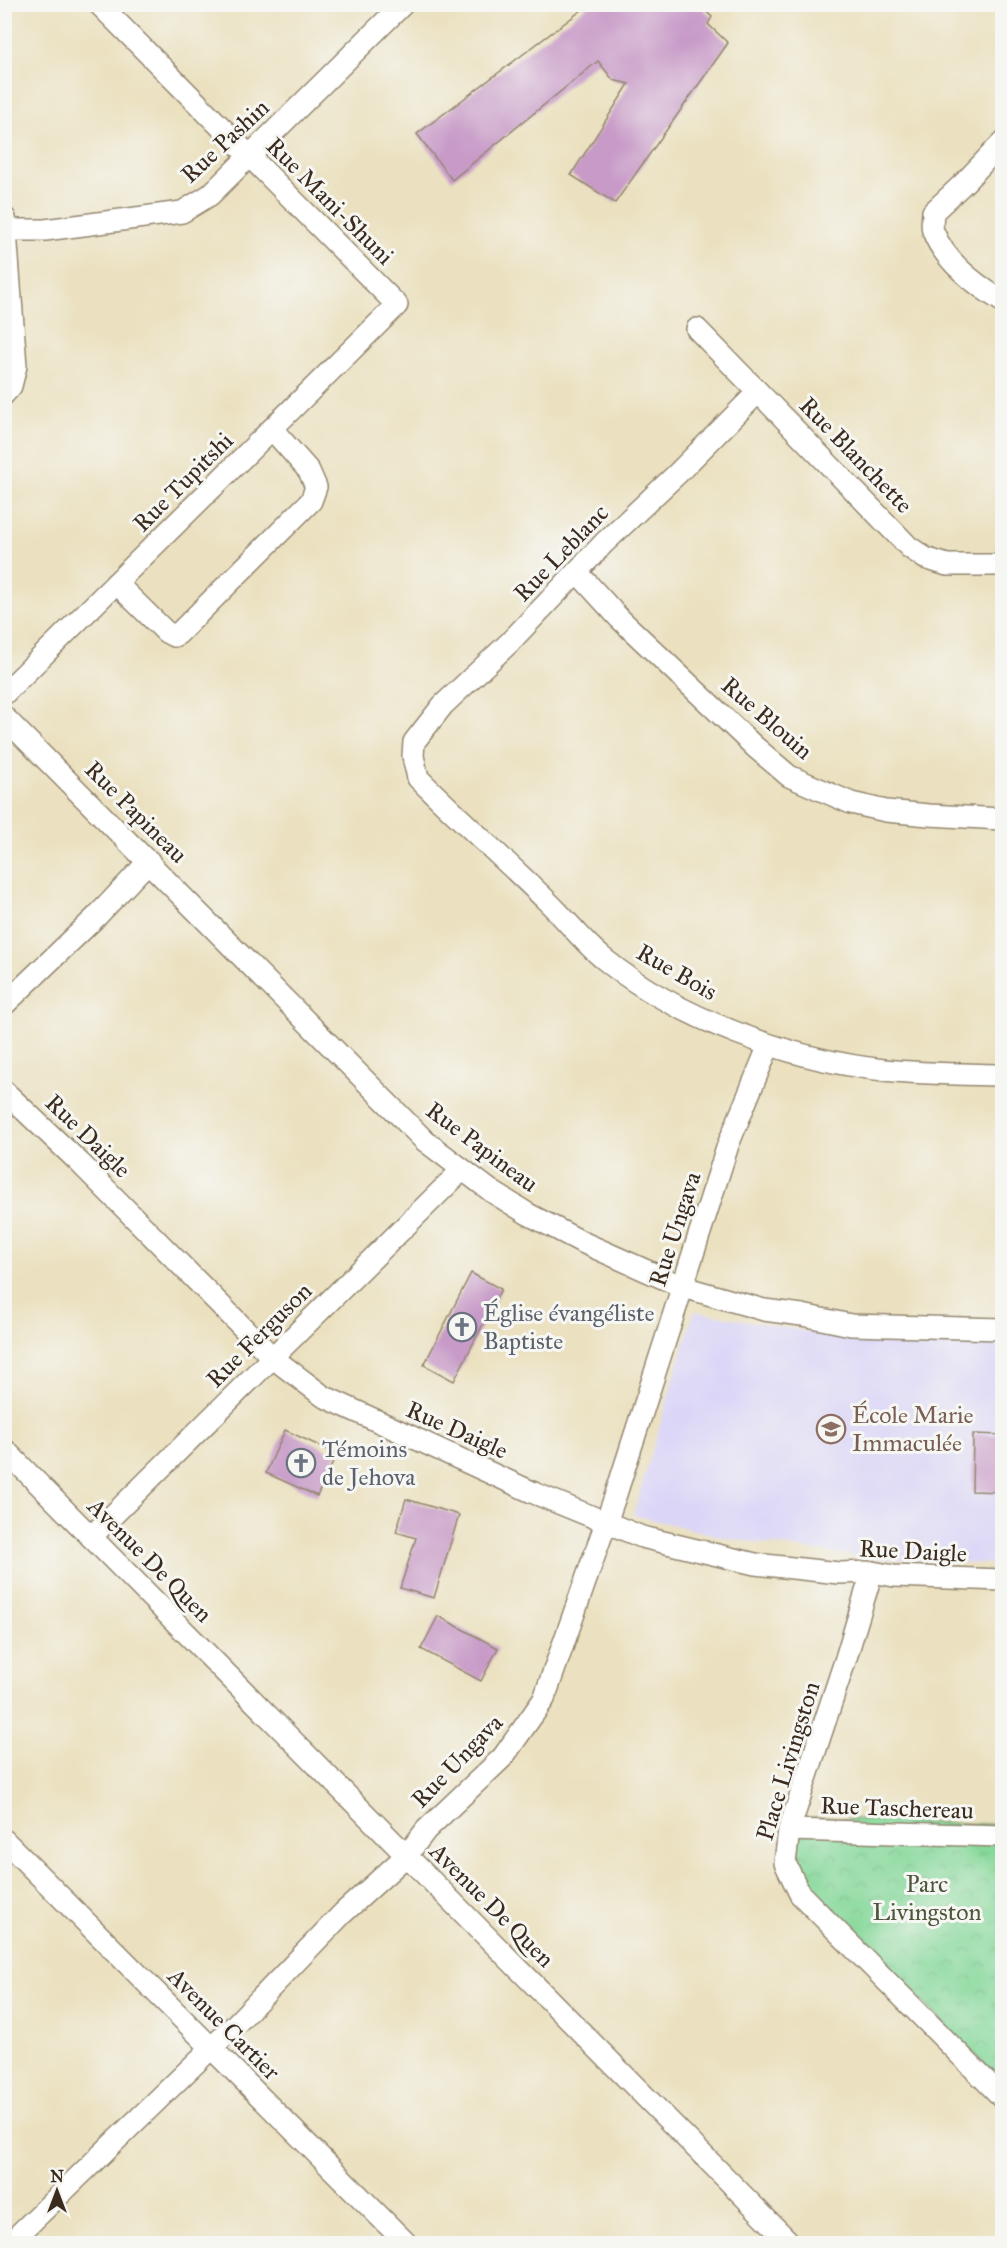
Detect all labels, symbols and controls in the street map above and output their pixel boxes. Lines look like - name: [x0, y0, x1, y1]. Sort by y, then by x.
- street label: Rue Pashin: [175, 93, 275, 189]
- street label: Rue Mani-Shuni: [260, 131, 400, 271]
- street label: Rue Blanchette: [793, 390, 919, 520]
- street label: Rue Tupitshi: [127, 425, 240, 538]
- street label: Rue Leblanc: [507, 498, 615, 608]
- street label: Rue Blouin: [715, 670, 819, 766]
- street label: Rue Papineau: [79, 755, 194, 870]
- street label: Rue Bois: [631, 937, 723, 1007]
- street label: Rue Daigle: [39, 1088, 137, 1184]
- street label: Rue Papineau: [420, 1095, 544, 1199]
- street label: Rue Ungava: [642, 1167, 708, 1290]
- street label: Rue Ferguson: [200, 1276, 318, 1394]
- place label: Église évangéliste Baptiste: [483, 1298, 654, 1356]
- church icon: Église évangéliste Baptiste: [446, 1311, 478, 1343]
- street label: Rue Daigle: [402, 1394, 512, 1466]
- place label: École Marie Immaculée: [852, 1400, 973, 1458]
- school or university icon: École Marie Immaculée: [815, 1413, 847, 1445]
- place label: Témoins de Jehova: [322, 1434, 416, 1492]
- church icon: Témoins de Jehova: [285, 1447, 317, 1479]
- street label: Avenue De Quen: [81, 1491, 219, 1629]
- street label: Rue Daigle: [858, 1533, 968, 1569]
- street label: Place Livingston: [750, 1678, 826, 1844]
- street label: Rue Ungava: [405, 1707, 510, 1814]
- street label: Rue Taschereau: [820, 1790, 975, 1826]
- street label: Avenue De Quen: [423, 1836, 561, 1974]
- park label: Parc Livingston: [873, 1869, 981, 1927]
- street label: Avenue Cartier: [161, 1961, 286, 2086]
- north arrow: [27, 2161, 87, 2221]
- text: N: [50, 2167, 64, 2186]

